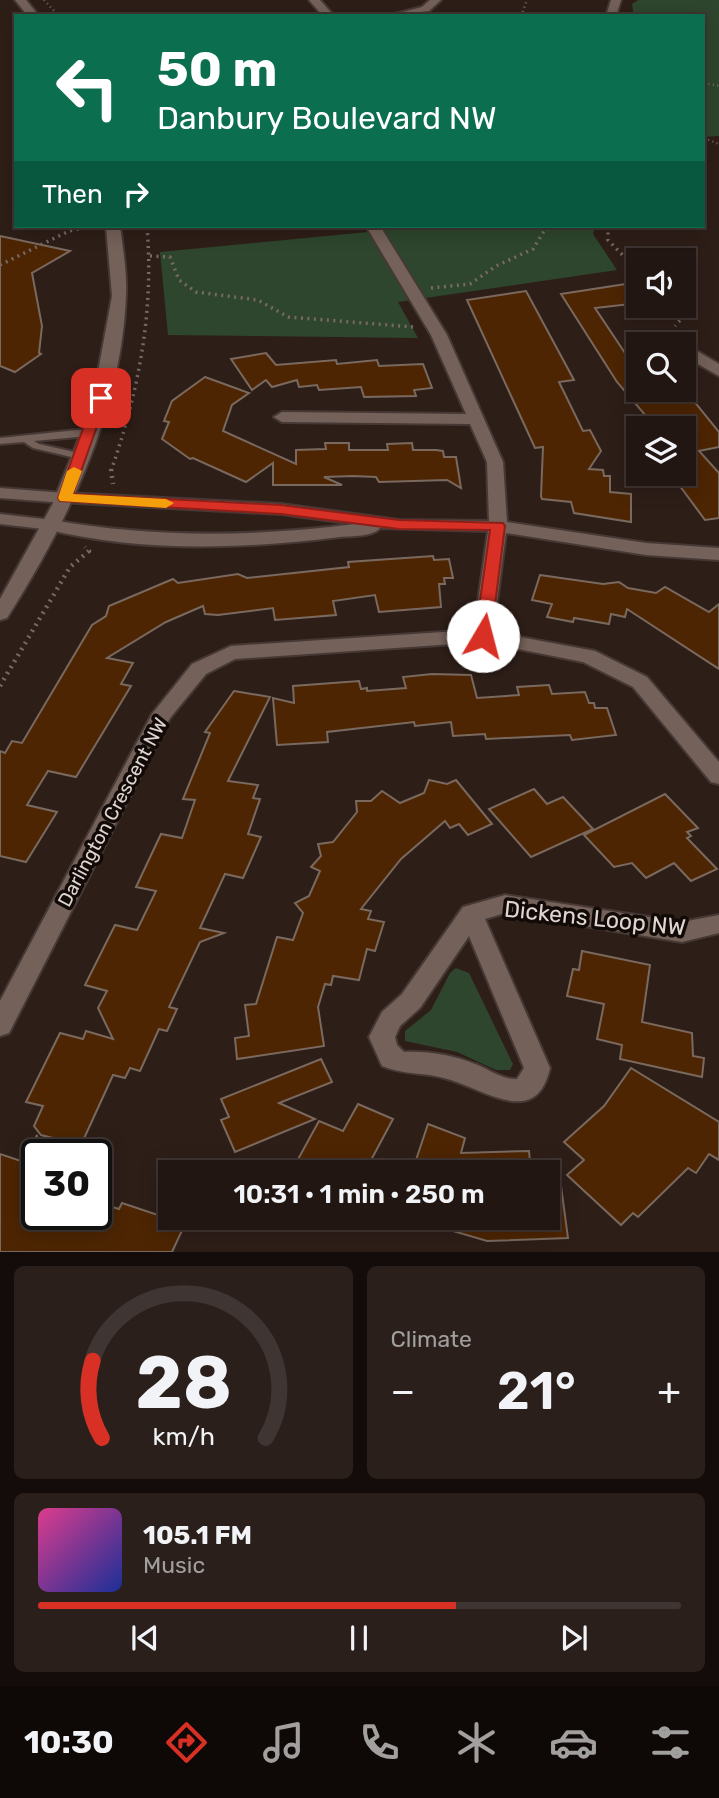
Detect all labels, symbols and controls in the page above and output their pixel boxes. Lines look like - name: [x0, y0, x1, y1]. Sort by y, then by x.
- text: 50 m: [157, 40, 277, 98]
- icon: left: [42, 42, 133, 133]
- text: Danbury Boulevard NW: [157, 99, 497, 137]
- icon: right: [117, 175, 155, 213]
- text: Then: [42, 179, 103, 210]
- map controls: [626, 248, 696, 486]
- button: sound: [626, 248, 696, 318]
- button: search: [626, 332, 696, 402]
- pin: [71, 368, 131, 428]
- icon: arrive: [82, 379, 120, 417]
- button: layers: [626, 416, 696, 486]
- position arrow: [446, 599, 520, 673]
- street label: Darlington Crescent NW: [53, 714, 172, 911]
- street label: Dickens Loop NW: [503, 895, 687, 941]
- speed limit sign: 30: [21, 1139, 112, 1230]
- text: 10:31 · 1 min · 250 m: [233, 1179, 485, 1210]
- text: Climate: [391, 1325, 472, 1353]
- text: 28: [135, 1341, 232, 1427]
- text: 21°: [497, 1360, 576, 1422]
- text: −: [391, 1368, 415, 1414]
- text: +: [657, 1368, 681, 1414]
- text: km/h: [152, 1422, 214, 1451]
- text: 105.1 FM: [143, 1520, 252, 1551]
- text: Music: [143, 1551, 205, 1579]
- icon: previous: [126, 1619, 164, 1657]
- icon: pause: [340, 1619, 378, 1657]
- icon: next: [555, 1619, 593, 1657]
- icon: directions: [162, 1718, 211, 1767]
- icon: music: [259, 1718, 308, 1767]
- icon: phone: [355, 1718, 404, 1767]
- icon: climate: [452, 1718, 501, 1767]
- icon: car: [549, 1718, 598, 1767]
- icon: filters: [646, 1718, 695, 1767]
- text: 10:30: [24, 1723, 114, 1761]

